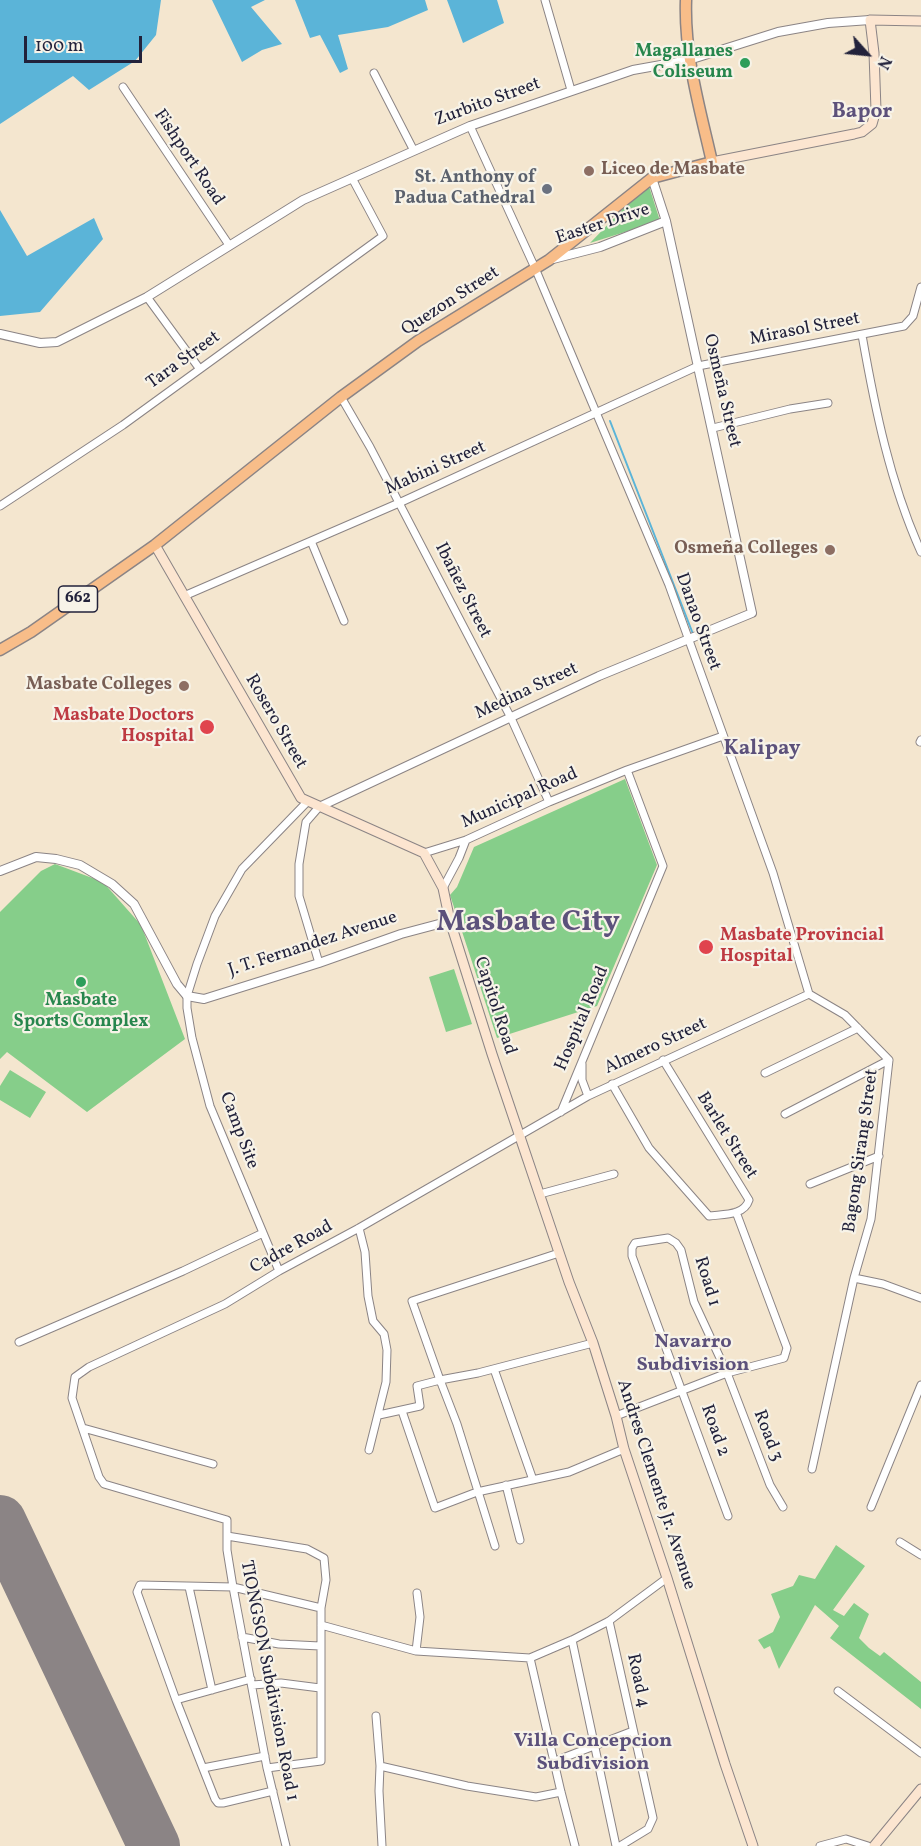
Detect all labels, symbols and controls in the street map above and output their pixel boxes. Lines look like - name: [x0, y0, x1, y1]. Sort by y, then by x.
- scale bar: [27, 24, 146, 62]
- north arrow: [837, 24, 897, 84]
- text: 100 m: [35, 34, 84, 59]
- place label: Magallanes Coliseum: [635, 42, 733, 84]
- text: N: [871, 52, 895, 72]
- marker: Magallanes Coliseum: [738, 56, 752, 70]
- street label: Zurbito Street: [432, 74, 544, 132]
- district label: Bapor: [832, 100, 892, 126]
- street label: Fishport Road: [148, 106, 228, 210]
- place label: Liceo de Masbate: [601, 160, 745, 182]
- marker: Liceo de Masbate: [582, 164, 596, 178]
- place label: St. Anthony of Padua Cathedral: [394, 168, 535, 210]
- marker: St. Anthony of Padua Cathedral: [540, 182, 554, 196]
- street label: Easter Drive: [553, 200, 653, 250]
- street label: Quezon Street: [398, 262, 504, 342]
- street label: Mirasol Street: [748, 309, 862, 351]
- street label: Tara Street: [143, 327, 225, 395]
- street label: Osmeña Street: [697, 332, 745, 450]
- street label: Mabini Street: [382, 437, 490, 501]
- place label: Osmeña Colleges: [674, 539, 818, 561]
- street label: Ibañez Street: [429, 540, 495, 642]
- marker: Osmeña Colleges: [823, 543, 837, 557]
- street label: Danao Street: [669, 570, 725, 674]
- road number: 662: [58, 586, 98, 612]
- street label: Medina Street: [472, 659, 582, 725]
- street label: Rosero Street: [239, 671, 311, 773]
- place label: Masbate Colleges: [26, 675, 172, 697]
- marker: Masbate Colleges: [177, 679, 191, 693]
- place label: Masbate Doctors Hospital: [53, 706, 194, 748]
- marker: Masbate Doctors Hospital: [198, 718, 216, 736]
- district label: Kalipay: [723, 737, 801, 763]
- street label: Municipal Road: [458, 764, 582, 834]
- district label: Masbate City: [436, 906, 620, 942]
- street label: J. T. Fernandez Avenue: [226, 908, 400, 982]
- place label: Masbate Provincial Hospital: [720, 926, 884, 968]
- marker: Masbate Provincial Hospital: [697, 938, 715, 956]
- street label: Capitol Road: [468, 954, 520, 1058]
- street label: Hospital Road: [551, 963, 615, 1075]
- marker: Masbate Sports Complex: [74, 975, 88, 989]
- place label: Masbate Sports Complex: [14, 991, 148, 1034]
- street label: Almero Street: [601, 1014, 711, 1080]
- street label: Bagong Sirang Street: [840, 1068, 884, 1234]
- street label: Barlet Street: [691, 1088, 761, 1184]
- street label: Camp Site: [213, 1090, 263, 1172]
- street label: Cadre Road: [247, 1216, 337, 1280]
- street label: Road 1: [688, 1254, 724, 1310]
- district label: Navarro Subdivision: [636, 1331, 750, 1378]
- street label: Andres Clemente Jr. Avenue: [611, 1377, 699, 1593]
- street label: Road 2: [695, 1402, 733, 1460]
- street label: Road 3: [747, 1407, 787, 1465]
- street label: TIONGSON Subdivision Road 1: [234, 1559, 302, 1803]
- street label: Road 4: [621, 1652, 653, 1710]
- district label: Villa Concepcion Subdivision: [514, 1730, 672, 1777]

